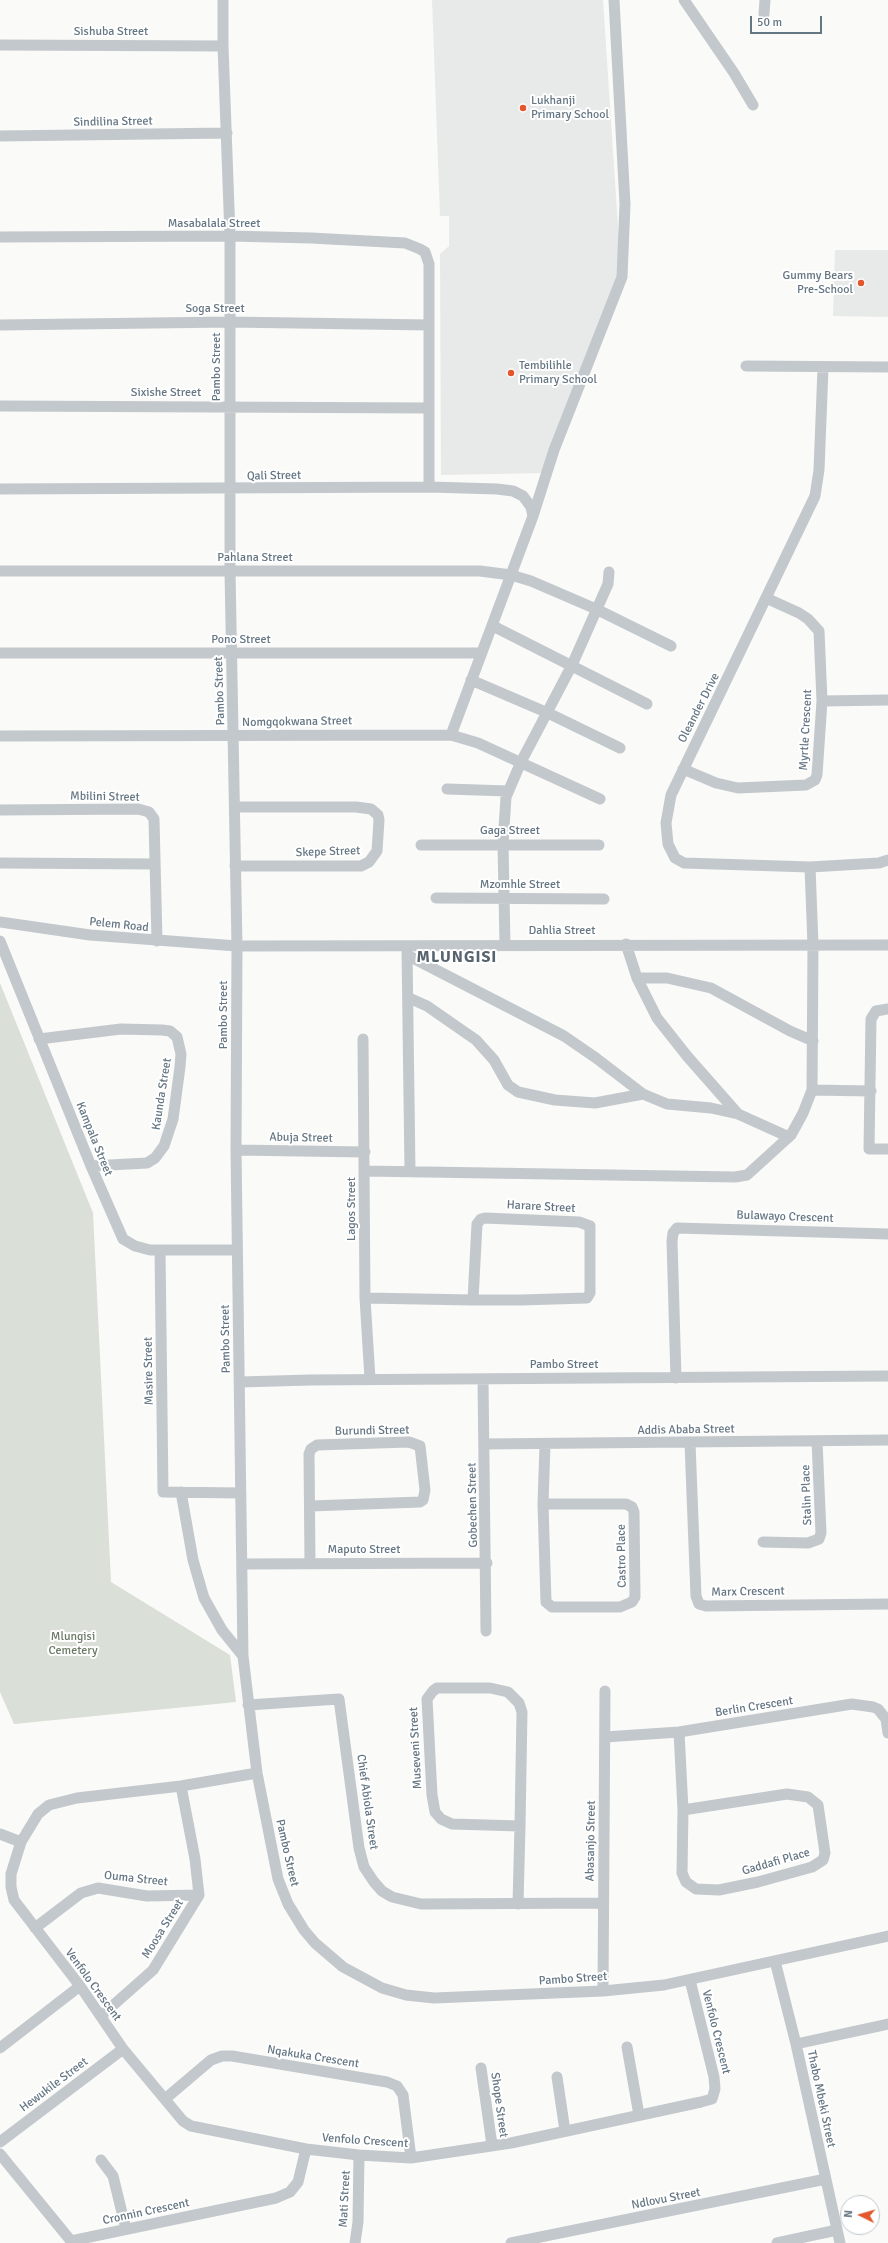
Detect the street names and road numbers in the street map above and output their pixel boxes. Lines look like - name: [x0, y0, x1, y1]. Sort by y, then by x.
- street label: Sishuba Street: [74, 25, 148, 39]
- street label: Sindilina Street: [73, 114, 153, 130]
- street label: Masabalala Street: [168, 217, 260, 231]
- street label: Soga Street: [185, 302, 245, 316]
- street label: Pambo Street: [210, 333, 224, 401]
- street label: Sixishe Street: [131, 386, 201, 400]
- street label: Qali Street: [247, 468, 301, 484]
- street label: Pahlana Street: [217, 551, 293, 565]
- street label: Pono Street: [211, 633, 271, 647]
- street label: Pambo Street: [212, 656, 228, 726]
- street label: Oleander Drive: [675, 671, 723, 745]
- street label: Myrtle Crescent: [797, 689, 815, 771]
- street label: Nomgqokwana Street: [242, 714, 352, 730]
- street label: Mbilini Street: [70, 789, 140, 805]
- street label: Gaga Street: [480, 824, 540, 838]
- street label: Skepe Street: [295, 844, 361, 860]
- street label: Mzomhle Street: [480, 878, 560, 892]
- street label: Pelem Road: [89, 915, 149, 935]
- street label: Dahlia Street: [529, 924, 595, 938]
- street label: Pambo Street: [217, 981, 231, 1049]
- street label: Kaunda Street: [149, 1057, 175, 1131]
- street label: Kampala Street: [73, 1100, 115, 1178]
- street label: Abuja Street: [269, 1130, 333, 1146]
- street label: Lagos Street: [345, 1177, 359, 1241]
- street label: Harare Street: [506, 1198, 576, 1216]
- street label: Bulawayo Crescent: [736, 1208, 834, 1226]
- street label: Pambo Street: [218, 1305, 234, 1373]
- street label: Masire Street: [141, 1337, 157, 1405]
- street label: Pambo Street: [530, 1358, 598, 1372]
- street label: Addis Ababa Street: [637, 1422, 735, 1438]
- street label: Burundi Street: [334, 1423, 410, 1439]
- street label: Gobechen Street: [465, 1462, 481, 1548]
- street label: Stalin Place: [799, 1464, 815, 1526]
- street label: Castro Place: [614, 1524, 630, 1588]
- street label: Maputo Street: [328, 1543, 400, 1557]
- street label: Marx Crescent: [711, 1584, 785, 1600]
- street label: Berlin Crescent: [714, 1694, 794, 1720]
- street label: Museveni Street: [407, 1706, 425, 1790]
- street label: Chief Abiola Street: [353, 1753, 381, 1851]
- street label: Abasanjo Street: [583, 1800, 599, 1882]
- street label: Pambo Street: [272, 1818, 302, 1888]
- street label: Gaddafi Place: [740, 1845, 812, 1879]
- street label: Ouma Street: [103, 1868, 169, 1890]
- street label: Moosa Street: [139, 1897, 187, 1961]
- street label: Venfolo Crescent: [62, 1946, 124, 2024]
- street label: Pambo Street: [538, 1969, 608, 1989]
- street label: Venfolo Crescent: [699, 1988, 733, 2076]
- street label: Nqakuka Crescent: [266, 2043, 360, 2071]
- street label: Thabo Mbeki Street: [804, 2049, 838, 2149]
- street label: Hewukile Street: [17, 2055, 91, 2115]
- street label: Shope Street: [487, 2071, 511, 2139]
- street label: Venfolo Crescent: [321, 2131, 409, 2151]
- street label: Mati Street: [336, 2170, 354, 2228]
- street label: Ndlovu Street: [630, 2185, 702, 2213]
- street label: Cronnin Crescent: [101, 2196, 191, 2228]

